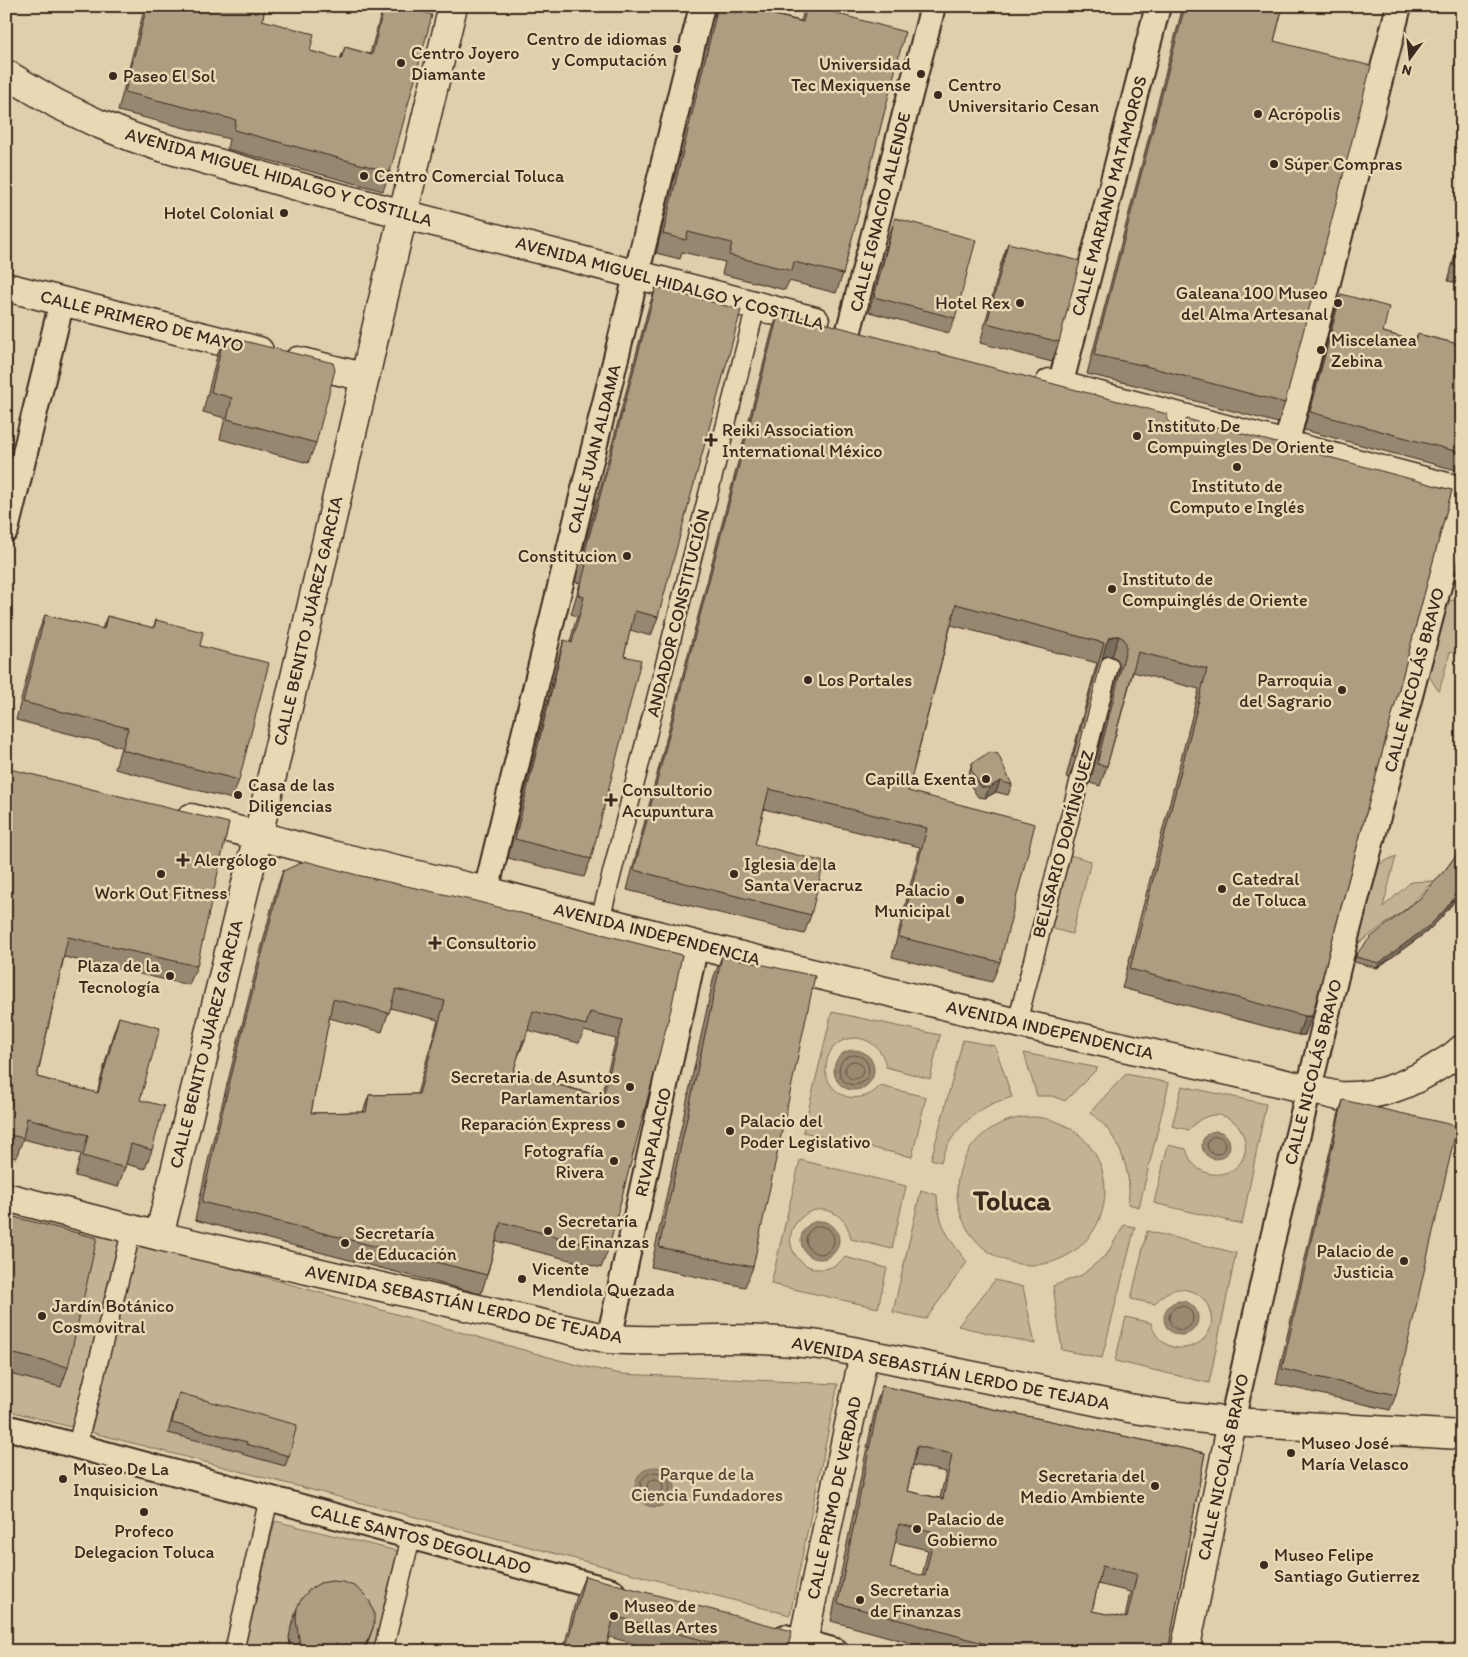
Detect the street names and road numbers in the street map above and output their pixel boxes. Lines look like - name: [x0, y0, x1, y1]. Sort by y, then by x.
- street label: CALLE MARIANO MATAMOROS: [1066, 73, 1152, 319]
- street label: CALLE IGNACIO ALLENDE: [844, 110, 916, 314]
- street label: AVENIDA MIGUEL HIDALGO Y COSTILLA: [123, 123, 435, 232]
- street label: AVENIDA MIGUEL HIDALGO Y COSTILLA: [513, 231, 827, 335]
- street label: CALLE PRIMERO DE MAYO: [38, 285, 246, 357]
- street label: CALLE JUAN ALDAMA: [562, 361, 626, 536]
- street label: CALLE BENITO JUÁREZ GARCIA: [269, 494, 348, 748]
- street label: ANDADOR CONSTITUCIÓN: [641, 507, 715, 719]
- street label: CALLE NICOLÁS BRAVO: [1379, 585, 1449, 775]
- street label: BELISARIO DOMÍNGUEZ: [1027, 748, 1099, 940]
- street label: AVENIDA INDEPENDENCIA: [551, 898, 763, 970]
- street label: CALLE BENITO JUÁREZ GARCIA: [164, 917, 248, 1171]
- street label: CALLE NICOLÁS BRAVO: [1279, 977, 1347, 1167]
- street label: AVENIDA INDEPENDENCIA: [944, 995, 1156, 1065]
- street label: RIVAPALACIO: [630, 1085, 676, 1199]
- street label: AVENIDA SEBASTIÁN LERDO DE TEJADA: [304, 1260, 625, 1348]
- street label: AVENIDA SEBASTIÁN LERDO DE TEJADA: [790, 1331, 1112, 1415]
- street label: CALLE NICOLÁS BRAVO: [1192, 1371, 1254, 1563]
- street label: CALLE PRIMO DE VERDAD: [802, 1394, 866, 1602]
- street label: CALLE SANTOS DEGOLLADO: [308, 1499, 534, 1579]

